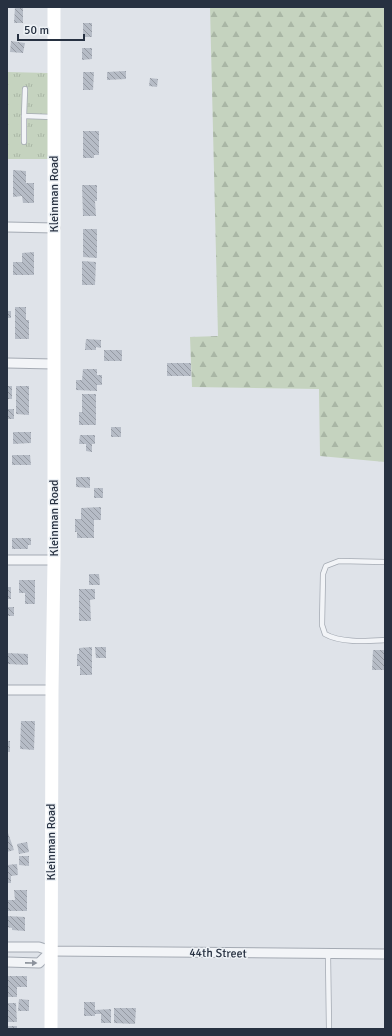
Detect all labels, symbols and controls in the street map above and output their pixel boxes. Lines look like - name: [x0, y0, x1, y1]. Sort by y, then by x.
- scale bar: [18, 16, 84, 42]
- text: 50 m: [24, 23, 49, 38]
- street label: Kleinman Road: [47, 156, 62, 232]
- street label: Kleinman Road: [47, 480, 62, 556]
- street label: Kleinman Road: [44, 804, 59, 880]
- street label: 44th Street: [189, 945, 247, 962]
- one-way arrow: [25, 959, 37, 966]

